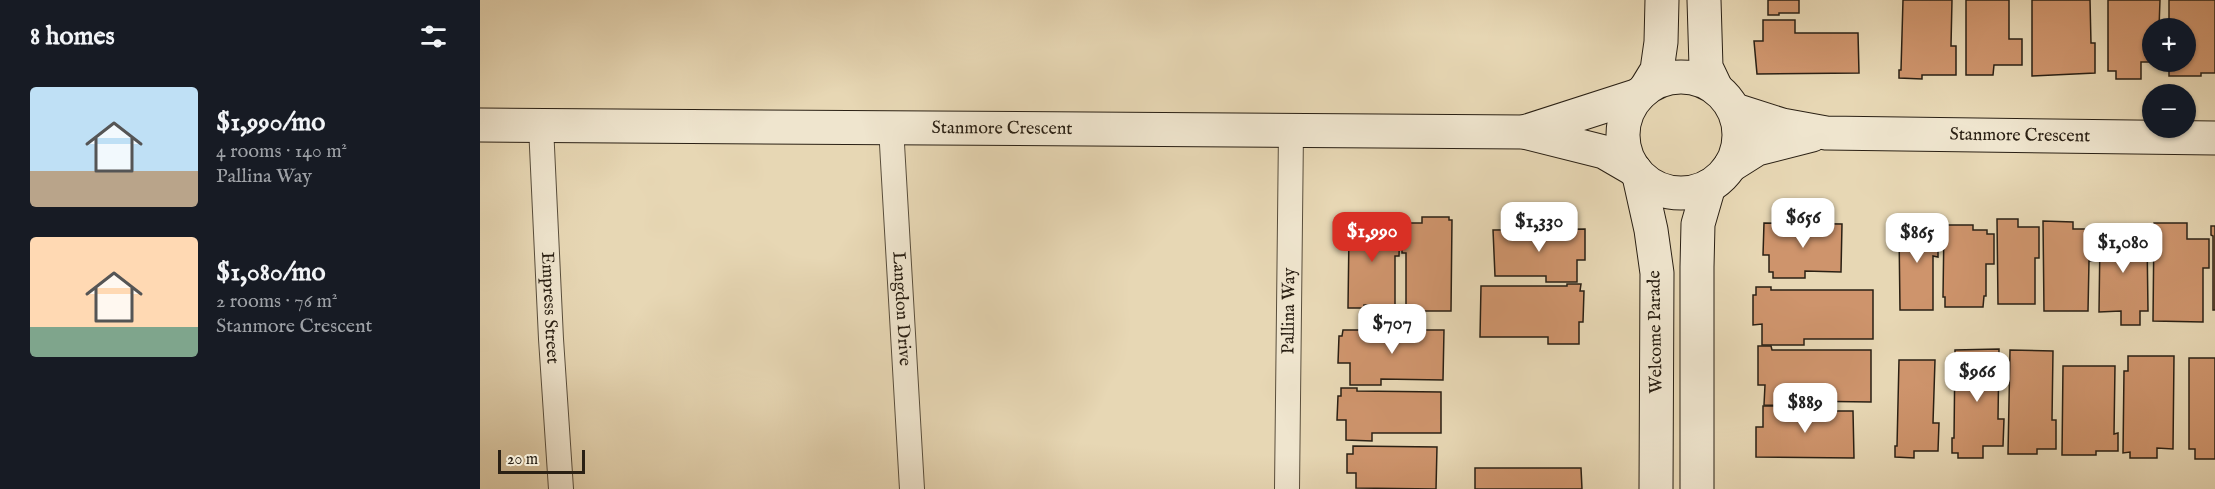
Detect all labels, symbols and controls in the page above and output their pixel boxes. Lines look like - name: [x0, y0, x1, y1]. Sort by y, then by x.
- map controls: [2142, 18, 2196, 138]
- button: +: [2142, 18, 2196, 72]
- text: 8 homes: [30, 20, 115, 53]
- icon: filters: [417, 20, 450, 53]
- button: −: [2142, 84, 2196, 138]
- text: $1,990/mo: [216, 106, 325, 139]
- icon: home: [78, 111, 150, 183]
- street label: Stanmore Crescent: [931, 117, 1072, 140]
- street label: Stanmore Crescent: [1949, 123, 2090, 148]
- text: 4 rooms · 140 m²: [216, 139, 347, 164]
- text: Pallina Way: [216, 164, 312, 189]
- pin: $656: [1767, 198, 1839, 249]
- pin: $1,330: [1490, 202, 1588, 253]
- text: $656: [1785, 205, 1821, 230]
- text: $1,330: [1515, 209, 1563, 234]
- pin: $1,990: [1323, 212, 1421, 263]
- pin: $865: [1881, 213, 1953, 264]
- text: $1,990: [1346, 219, 1398, 244]
- text: $865: [1900, 220, 1934, 245]
- pin: $1,080: [2074, 223, 2172, 274]
- text: $1,080: [2097, 230, 2149, 255]
- street label: Empress Street: [535, 251, 564, 365]
- street label: Langdon Drive: [887, 251, 916, 367]
- text: $1,080/mo: [216, 256, 326, 289]
- icon: home: [78, 261, 150, 333]
- street label: Pallina Way: [1277, 267, 1301, 354]
- street label: Welcome Parade: [1643, 270, 1669, 394]
- text: 2 rooms · 76 m²: [216, 289, 337, 314]
- pin: $707: [1356, 304, 1428, 355]
- text: $707: [1372, 311, 1412, 336]
- text: Stanmore Crescent: [216, 314, 372, 339]
- pin: $966: [1941, 352, 2013, 403]
- text: $966: [1959, 359, 1995, 384]
- pin: $889: [1769, 383, 1841, 434]
- text: $889: [1787, 390, 1823, 415]
- scale bar: [498, 447, 585, 474]
- text: 20 m: [507, 450, 538, 470]

